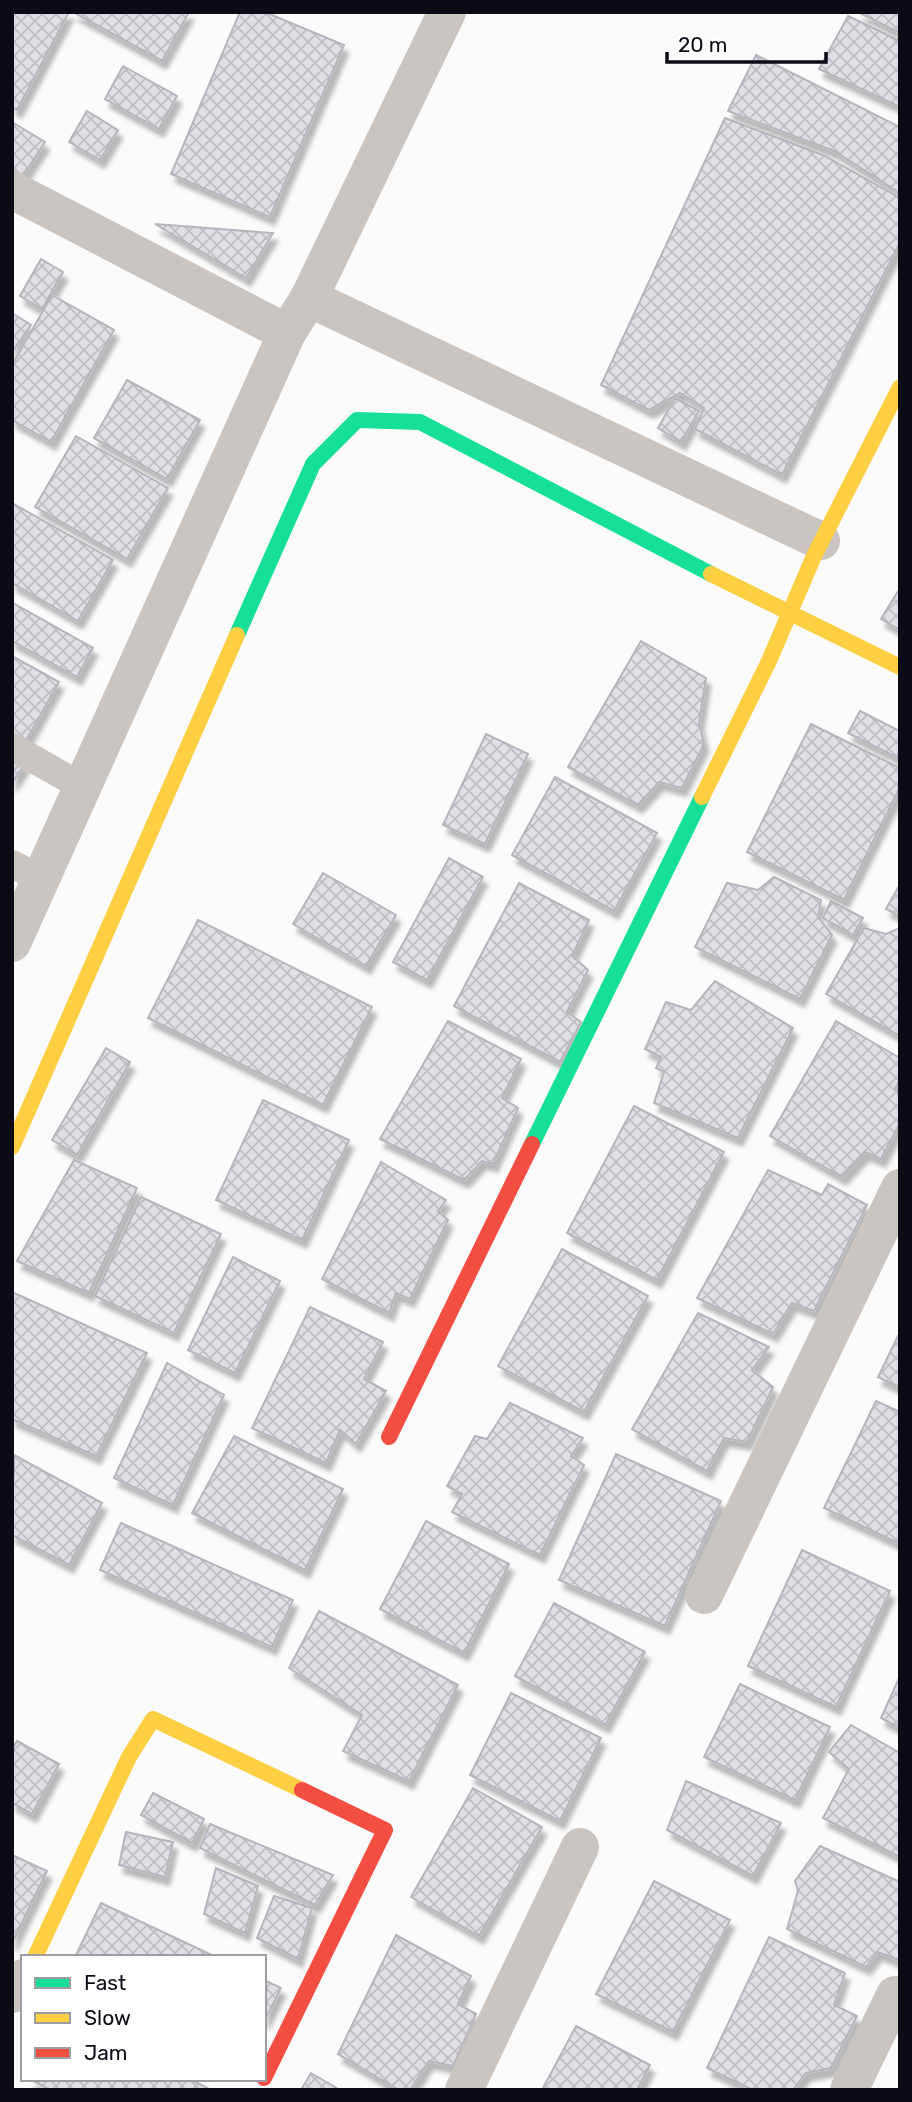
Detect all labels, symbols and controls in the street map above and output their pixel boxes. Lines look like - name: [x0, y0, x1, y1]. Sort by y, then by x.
- scale bar: [667, 21, 826, 65]
- text: 20 m: [678, 32, 727, 57]
- legend: [21, 1955, 266, 2081]
- text: Fast: [84, 1970, 126, 1995]
- text: Slow: [84, 2005, 131, 2030]
- text: Jam: [84, 2040, 128, 2065]

